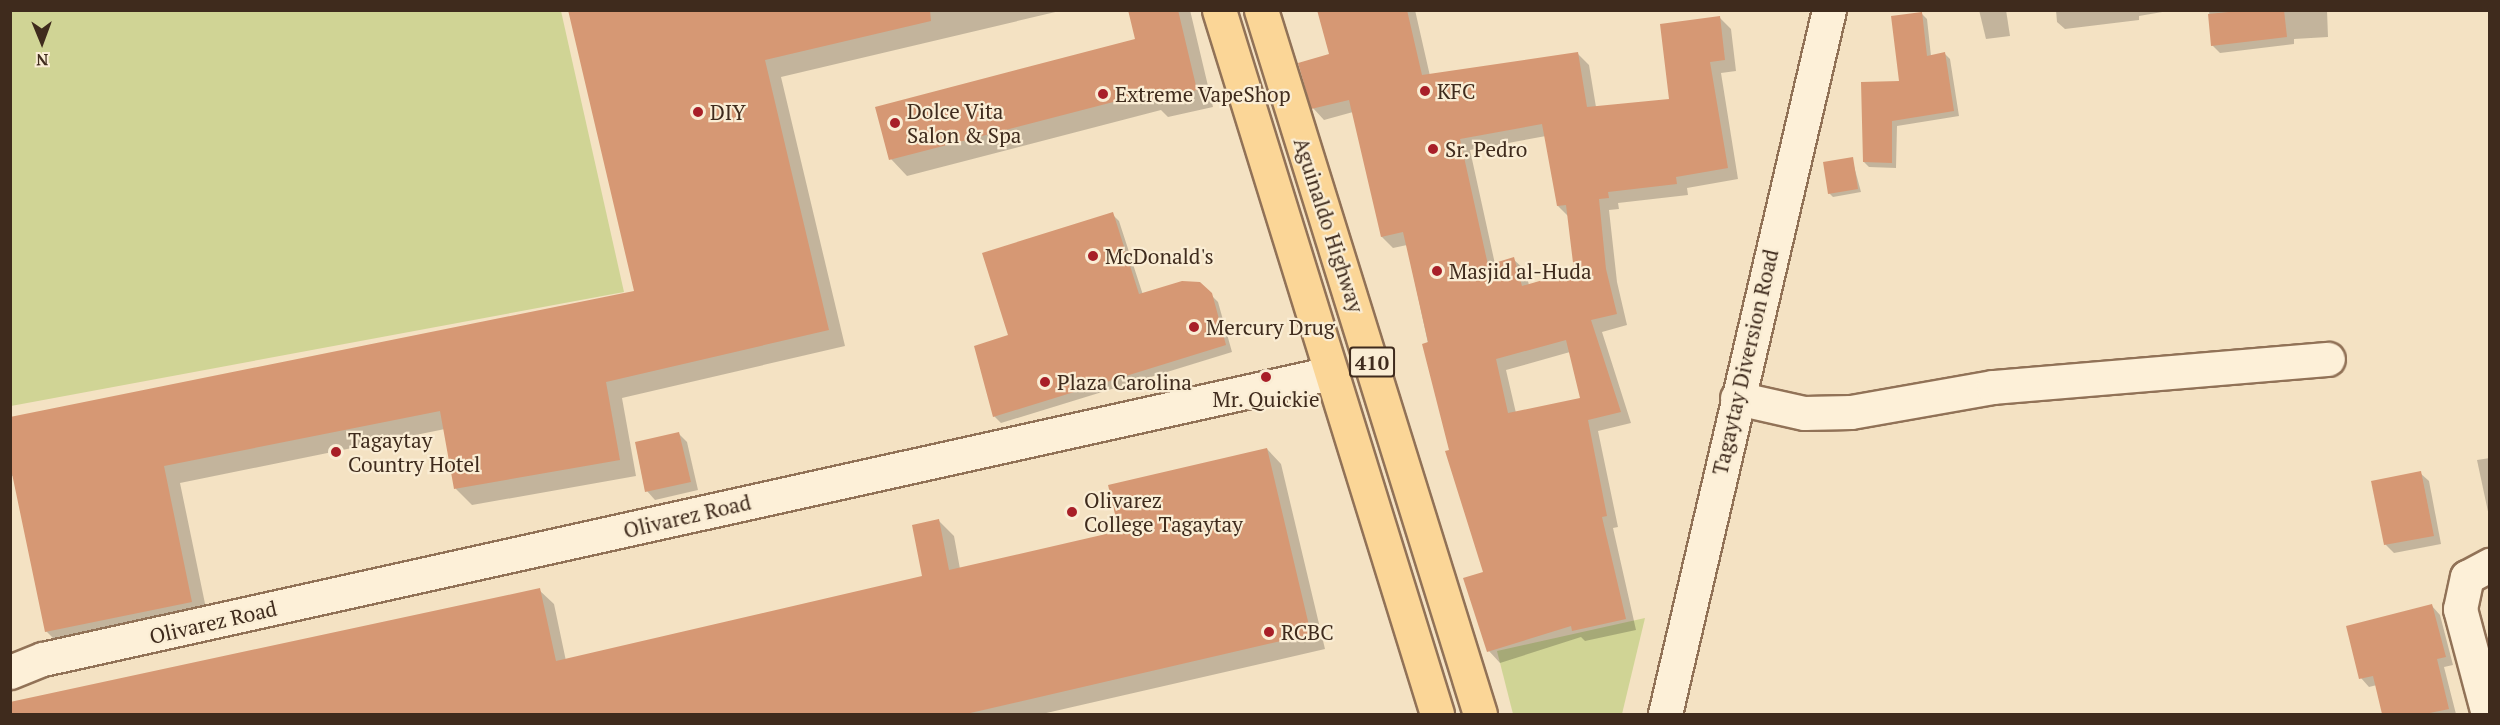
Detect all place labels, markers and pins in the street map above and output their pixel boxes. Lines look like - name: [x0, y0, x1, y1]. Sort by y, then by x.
- place label: KFC: [1437, 78, 1476, 104]
- place label: Extreme VapeShop: [1115, 81, 1291, 107]
- marker: KFC: [1418, 84, 1432, 98]
- marker: Extreme VapeShop: [1096, 87, 1110, 101]
- place label: Dolce Vita Salon & Spa: [907, 98, 1021, 148]
- place label: DIY: [710, 99, 746, 125]
- marker: DIY: [691, 105, 705, 119]
- marker: Dolce Vita Salon & Spa: [888, 116, 902, 130]
- place label: Sr. Pedro: [1445, 136, 1528, 162]
- marker: Sr. Pedro: [1426, 142, 1440, 156]
- place label: McDonald's: [1105, 243, 1214, 269]
- marker: McDonald's: [1086, 249, 1100, 263]
- place label: Masjid al-Huda: [1449, 258, 1591, 284]
- marker: Masjid al-Huda: [1430, 264, 1444, 278]
- place label: Mercury Drug: [1206, 314, 1335, 340]
- marker: Mercury Drug: [1187, 320, 1201, 334]
- place label: Plaza Carolina: [1057, 369, 1192, 395]
- marker: Mr. Quickie: [1259, 370, 1273, 384]
- marker: Plaza Carolina: [1038, 375, 1052, 389]
- place label: Mr. Quickie: [1212, 386, 1320, 412]
- place label: Tagaytay Country Hotel: [348, 427, 480, 477]
- marker: Tagaytay Country Hotel: [329, 445, 343, 459]
- place label: Olivarez College Tagaytay: [1084, 487, 1243, 537]
- marker: Olivarez College Tagaytay: [1065, 505, 1079, 519]
- place label: RCBC: [1281, 619, 1334, 645]
- marker: RCBC: [1262, 625, 1276, 639]

